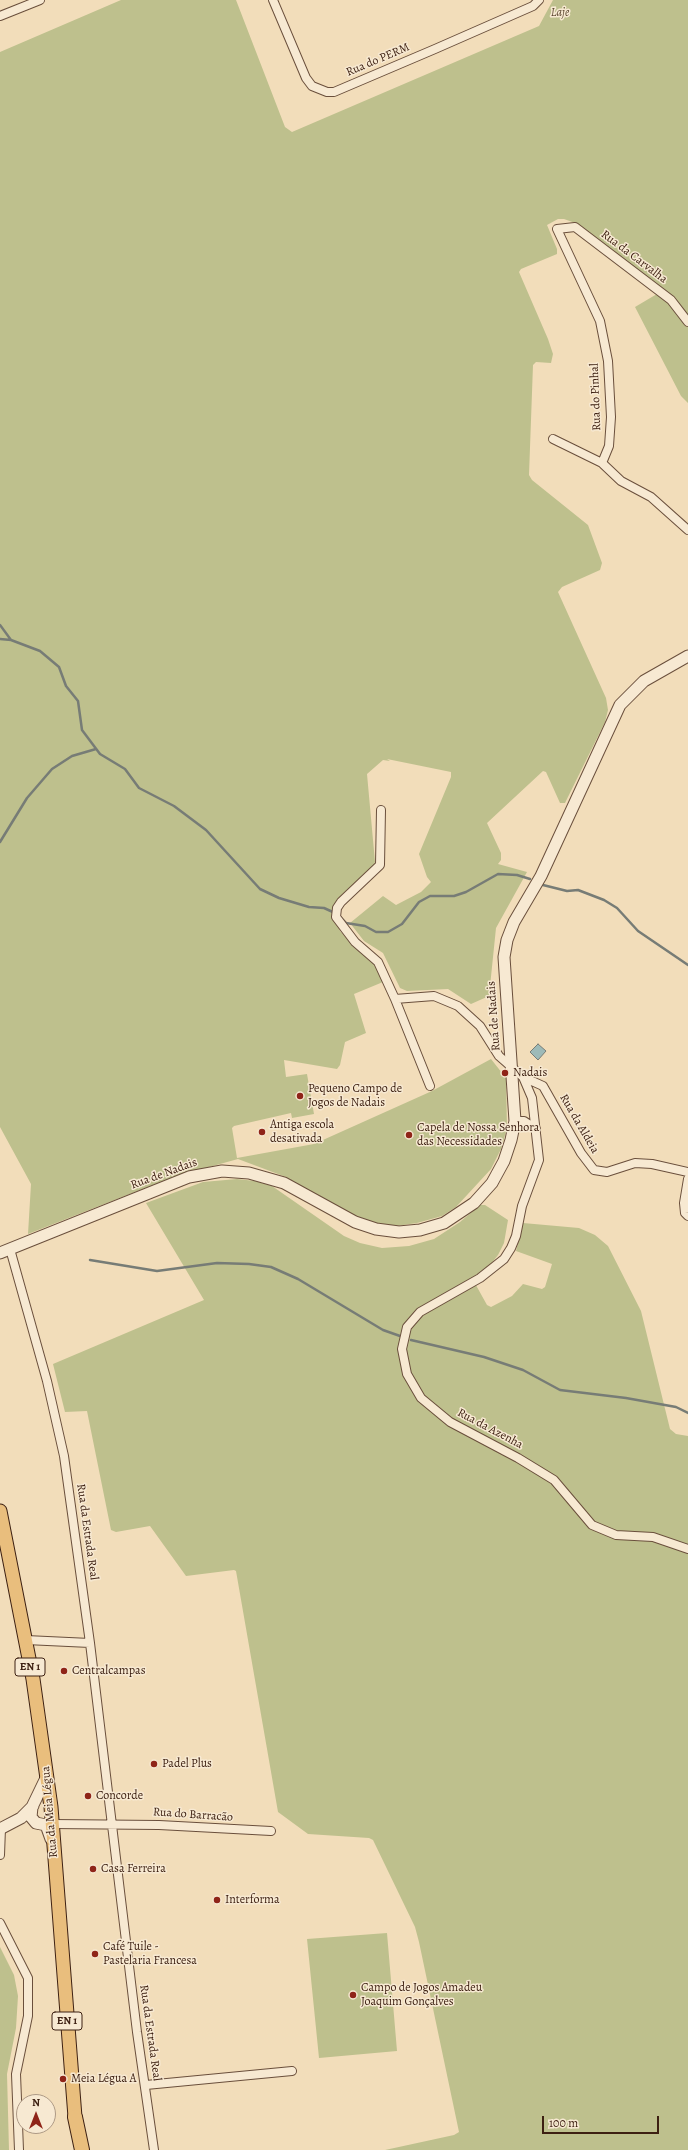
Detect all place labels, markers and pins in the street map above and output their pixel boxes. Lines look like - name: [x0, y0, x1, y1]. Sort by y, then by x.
- place label: Nadais: [513, 1066, 547, 1080]
- marker: Nadais: [500, 1068, 510, 1078]
- place label: Pequeno Campo de Jogos de Nadais: [308, 1082, 402, 1110]
- marker: Pequeno Campo de Jogos de Nadais: [295, 1091, 305, 1101]
- place label: Antiga escola desativada: [270, 1118, 334, 1146]
- place label: Capela de Nossa Senhora das Necessidades: [417, 1121, 539, 1149]
- marker: Antiga escola desativada: [257, 1127, 267, 1137]
- marker: Capela de Nossa Senhora das Necessidades: [404, 1130, 414, 1140]
- place label: Centralcampas: [72, 1664, 145, 1678]
- marker: Centralcampas: [59, 1666, 69, 1676]
- place label: Padel Plus: [162, 1757, 212, 1771]
- marker: Padel Plus: [149, 1759, 159, 1769]
- place label: Concorde: [96, 1789, 143, 1803]
- marker: Concorde: [83, 1791, 93, 1801]
- place label: Casa Ferreira: [101, 1862, 166, 1876]
- marker: Casa Ferreira: [88, 1864, 98, 1874]
- place label: Interforma: [225, 1893, 280, 1907]
- marker: Interforma: [212, 1895, 222, 1905]
- place label: Café Tuile - Pastelaria Francesa: [103, 1940, 197, 1968]
- marker: Café Tuile - Pastelaria Francesa: [90, 1949, 100, 1959]
- place label: Campo de Jogos Amadeu Joaquim Gonçalves: [361, 1981, 482, 2009]
- marker: Campo de Jogos Amadeu Joaquim Gonçalves: [348, 1990, 358, 2000]
- place label: Meia Légua A: [71, 2072, 136, 2086]
- marker: Meia Légua A: [58, 2074, 68, 2084]

